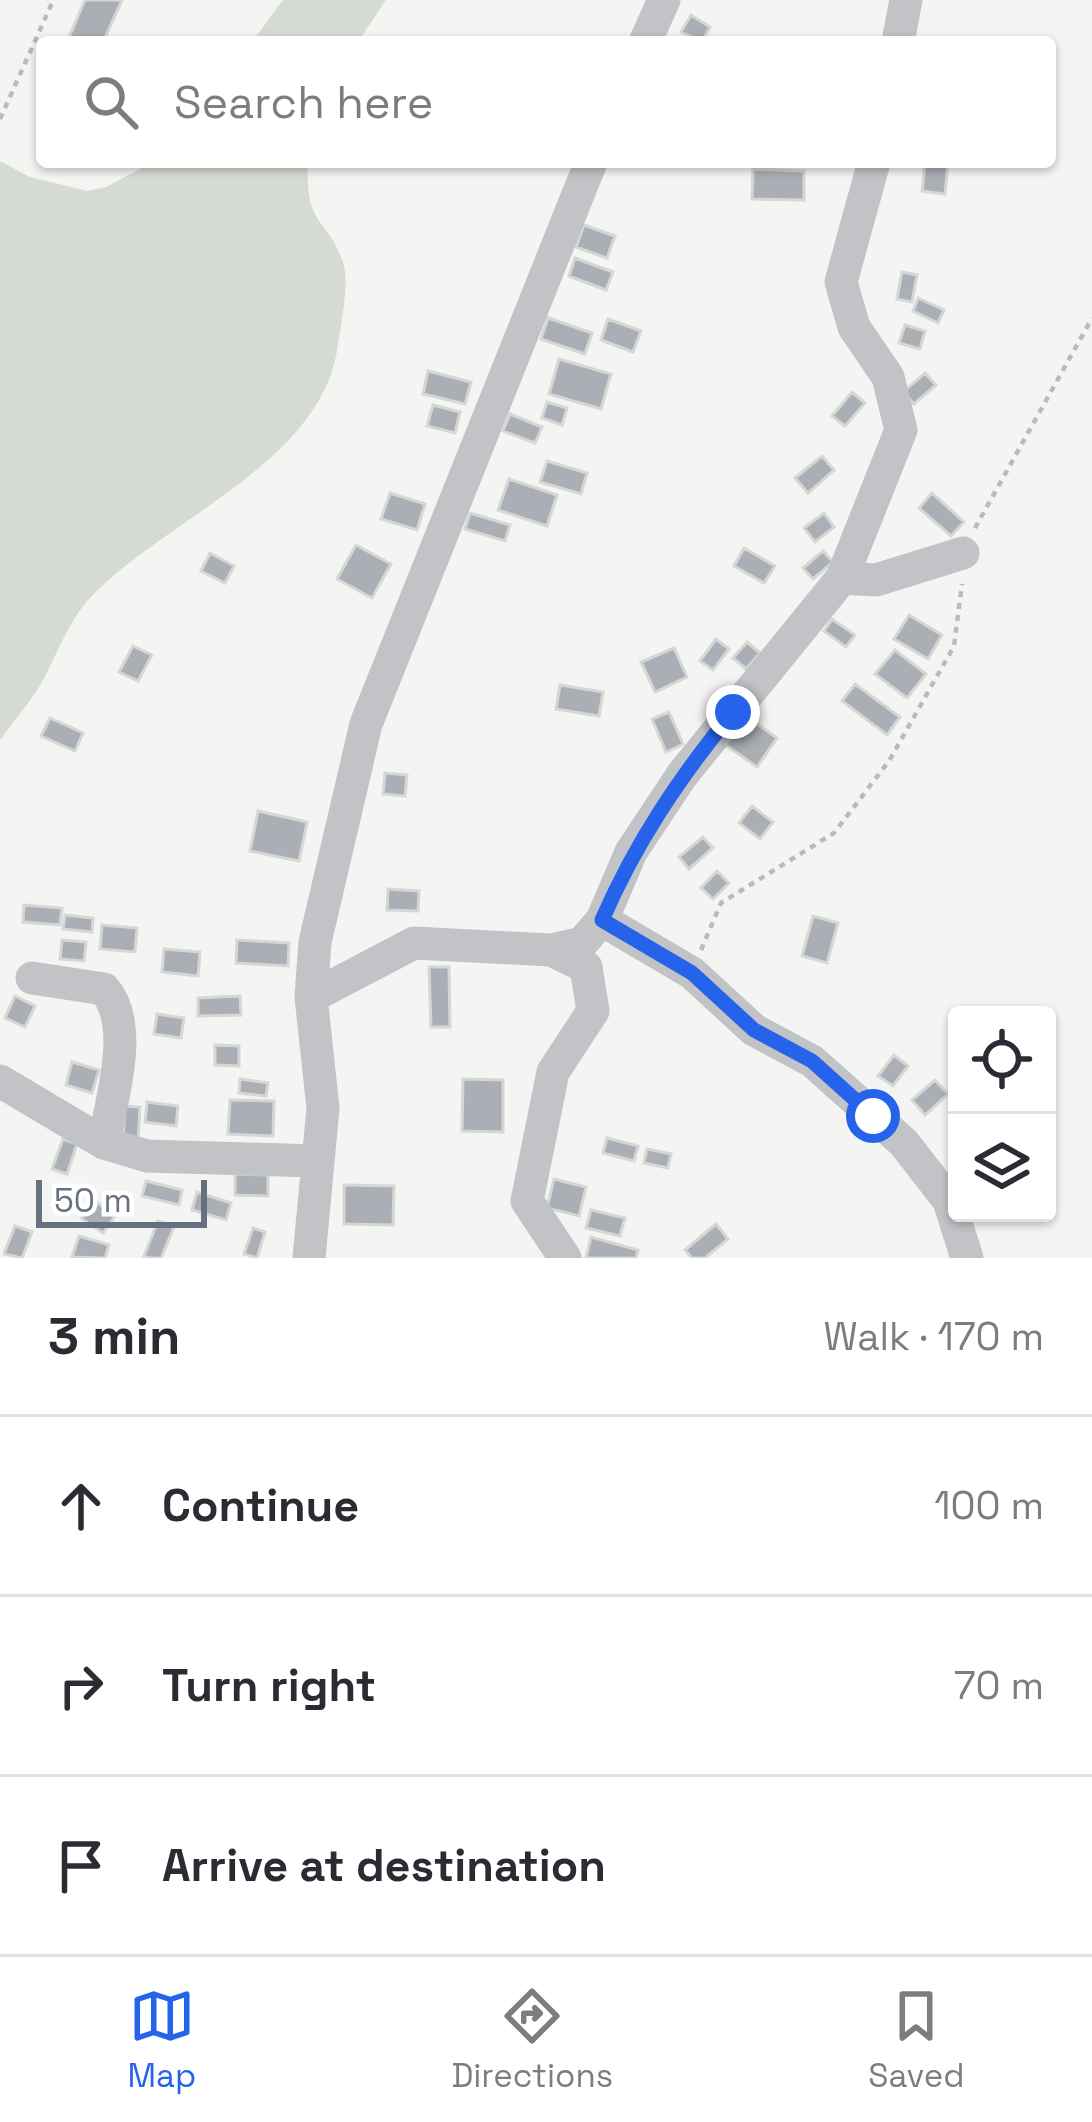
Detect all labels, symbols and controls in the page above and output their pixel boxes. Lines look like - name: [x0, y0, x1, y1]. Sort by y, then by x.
- search box: [36, 36, 1056, 168]
- icon: search: [78, 69, 144, 135]
- text: Search here: [174, 74, 433, 131]
- route end: [706, 685, 760, 739]
- map controls: [948, 1006, 1056, 1222]
- button: locate: [948, 1006, 1056, 1114]
- route start: [846, 1089, 900, 1143]
- button: layers: [948, 1114, 1056, 1222]
- scale bar: [36, 1174, 207, 1227]
- text: 50 m: [54, 1180, 132, 1222]
- text: 3 min: [48, 1304, 181, 1369]
- text: Walk · 170 m: [823, 1312, 1044, 1361]
- icon: ahead: [48, 1473, 114, 1539]
- text: Continue: [162, 1477, 359, 1534]
- text: 100 m: [934, 1481, 1044, 1530]
- icon: right: [48, 1653, 114, 1719]
- text: Turn right: [162, 1657, 376, 1714]
- text: 70 m: [954, 1661, 1044, 1710]
- icon: arrive: [48, 1833, 114, 1899]
- text: Arrive at destination: [162, 1837, 606, 1894]
- tab: Map: [128, 1983, 196, 2097]
- tab: Directions: [451, 1983, 613, 2097]
- tab: Saved: [868, 1983, 964, 2097]

